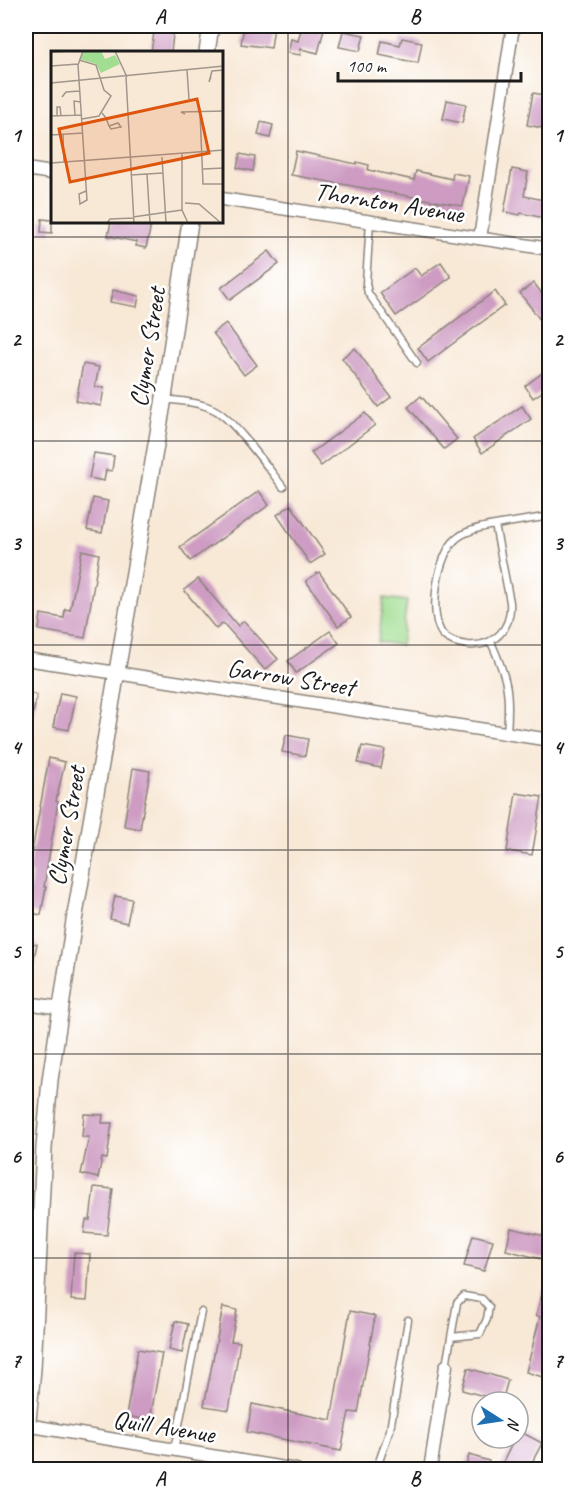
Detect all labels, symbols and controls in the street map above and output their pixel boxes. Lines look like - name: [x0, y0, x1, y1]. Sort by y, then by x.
- text: A: [155, 4, 167, 29]
- text: B: [410, 4, 422, 29]
- scale bar: [338, 45, 521, 83]
- inset map: [51, 51, 224, 224]
- text: 100 m: [347, 55, 388, 77]
- text: 1: [12, 123, 23, 148]
- text: 1: [554, 123, 565, 148]
- street label: Thornton Avenue: [312, 174, 467, 231]
- street label: Clymer Street: [122, 283, 174, 409]
- text: 2: [12, 327, 23, 352]
- text: 2: [554, 327, 565, 352]
- text: 3: [12, 531, 23, 556]
- text: 3: [554, 531, 565, 556]
- street label: Garrow Street: [225, 651, 360, 704]
- text: 4: [12, 735, 24, 760]
- text: 4: [554, 735, 566, 760]
- street label: Clymer Street: [40, 762, 94, 888]
- text: 5: [12, 939, 23, 964]
- text: 5: [554, 939, 565, 964]
- text: 6: [11, 1144, 22, 1169]
- text: 6: [553, 1144, 564, 1169]
- text: 7: [12, 1348, 23, 1373]
- text: 7: [554, 1348, 565, 1373]
- north arrow: [470, 1390, 530, 1450]
- street label: Quill Avenue: [111, 1402, 219, 1451]
- text: N: [502, 1416, 525, 1433]
- text: A: [155, 1466, 167, 1491]
- text: B: [410, 1466, 422, 1491]

